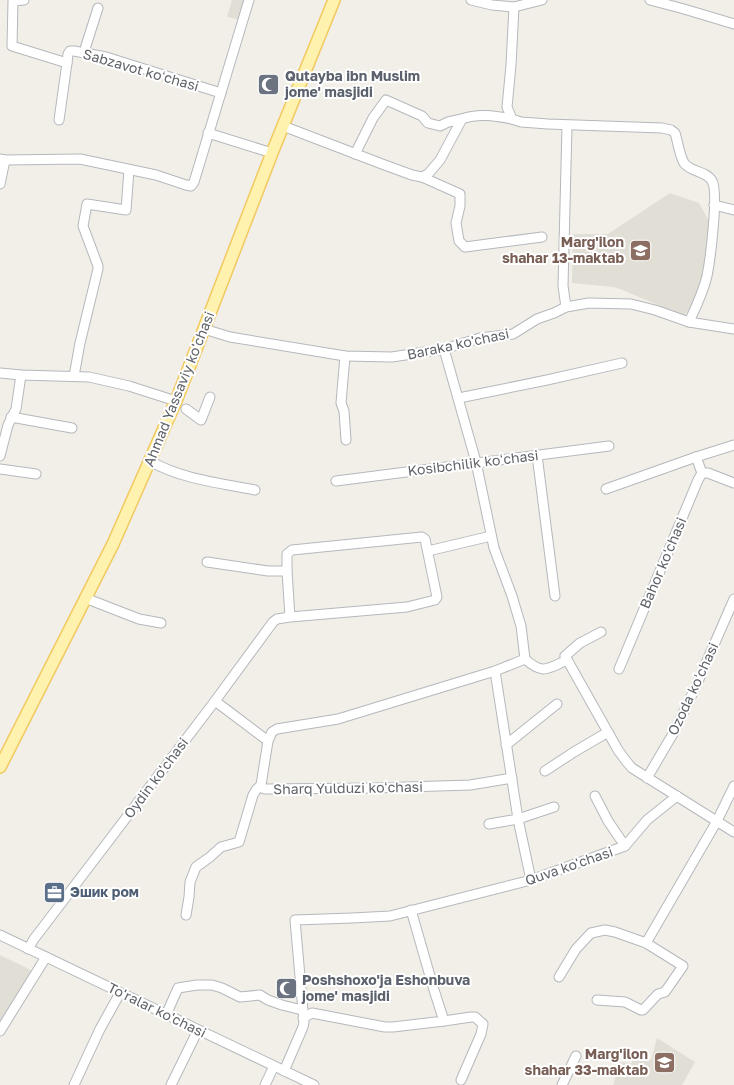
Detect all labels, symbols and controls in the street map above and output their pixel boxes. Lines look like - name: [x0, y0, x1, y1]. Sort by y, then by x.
- street label: Sabzavot koʻchasi: [81, 45, 201, 94]
- place label: Qutayba ibn Muslim jome' masjidi: [284, 67, 420, 100]
- mosque icon: Qutayba ibn Muslim jome' masjidi: [257, 72, 281, 96]
- place label: Marg'ilon shahar 13-maktab: [502, 233, 624, 266]
- school or university icon: Marg'ilon shahar 13-maktab: [628, 238, 652, 262]
- street label: Ahmad Yassaviy ko'chasi: [140, 309, 217, 469]
- street label: Baraka ko'chasi: [405, 324, 510, 363]
- street label: Kosibchilik koʻchasi: [407, 446, 539, 479]
- street label: Bahor ko'chasi: [636, 515, 689, 611]
- street label: Ozoda koʻchasi: [664, 640, 721, 738]
- street label: Oydin ko'chasi: [120, 734, 191, 821]
- street label: Sharq Yulduzi koʻchasi: [273, 778, 423, 797]
- street label: Quva ko'chasi: [523, 843, 615, 889]
- office icon: Эшик ром: [42, 880, 66, 904]
- place label: Эшик ром: [70, 883, 139, 900]
- place label: Poshshoxo'ja Eshonbuva jome' masjidi: [301, 971, 470, 1004]
- mosque icon: Poshshoxo'ja Eshonbuva jome' masjidi: [274, 976, 298, 1000]
- street label: To'ralar ko'chasi: [105, 978, 209, 1041]
- place label: Marg'ilon shahar 33-maktab: [525, 1045, 648, 1078]
- school or university icon: Marg'ilon shahar 33-maktab: [652, 1050, 676, 1074]

